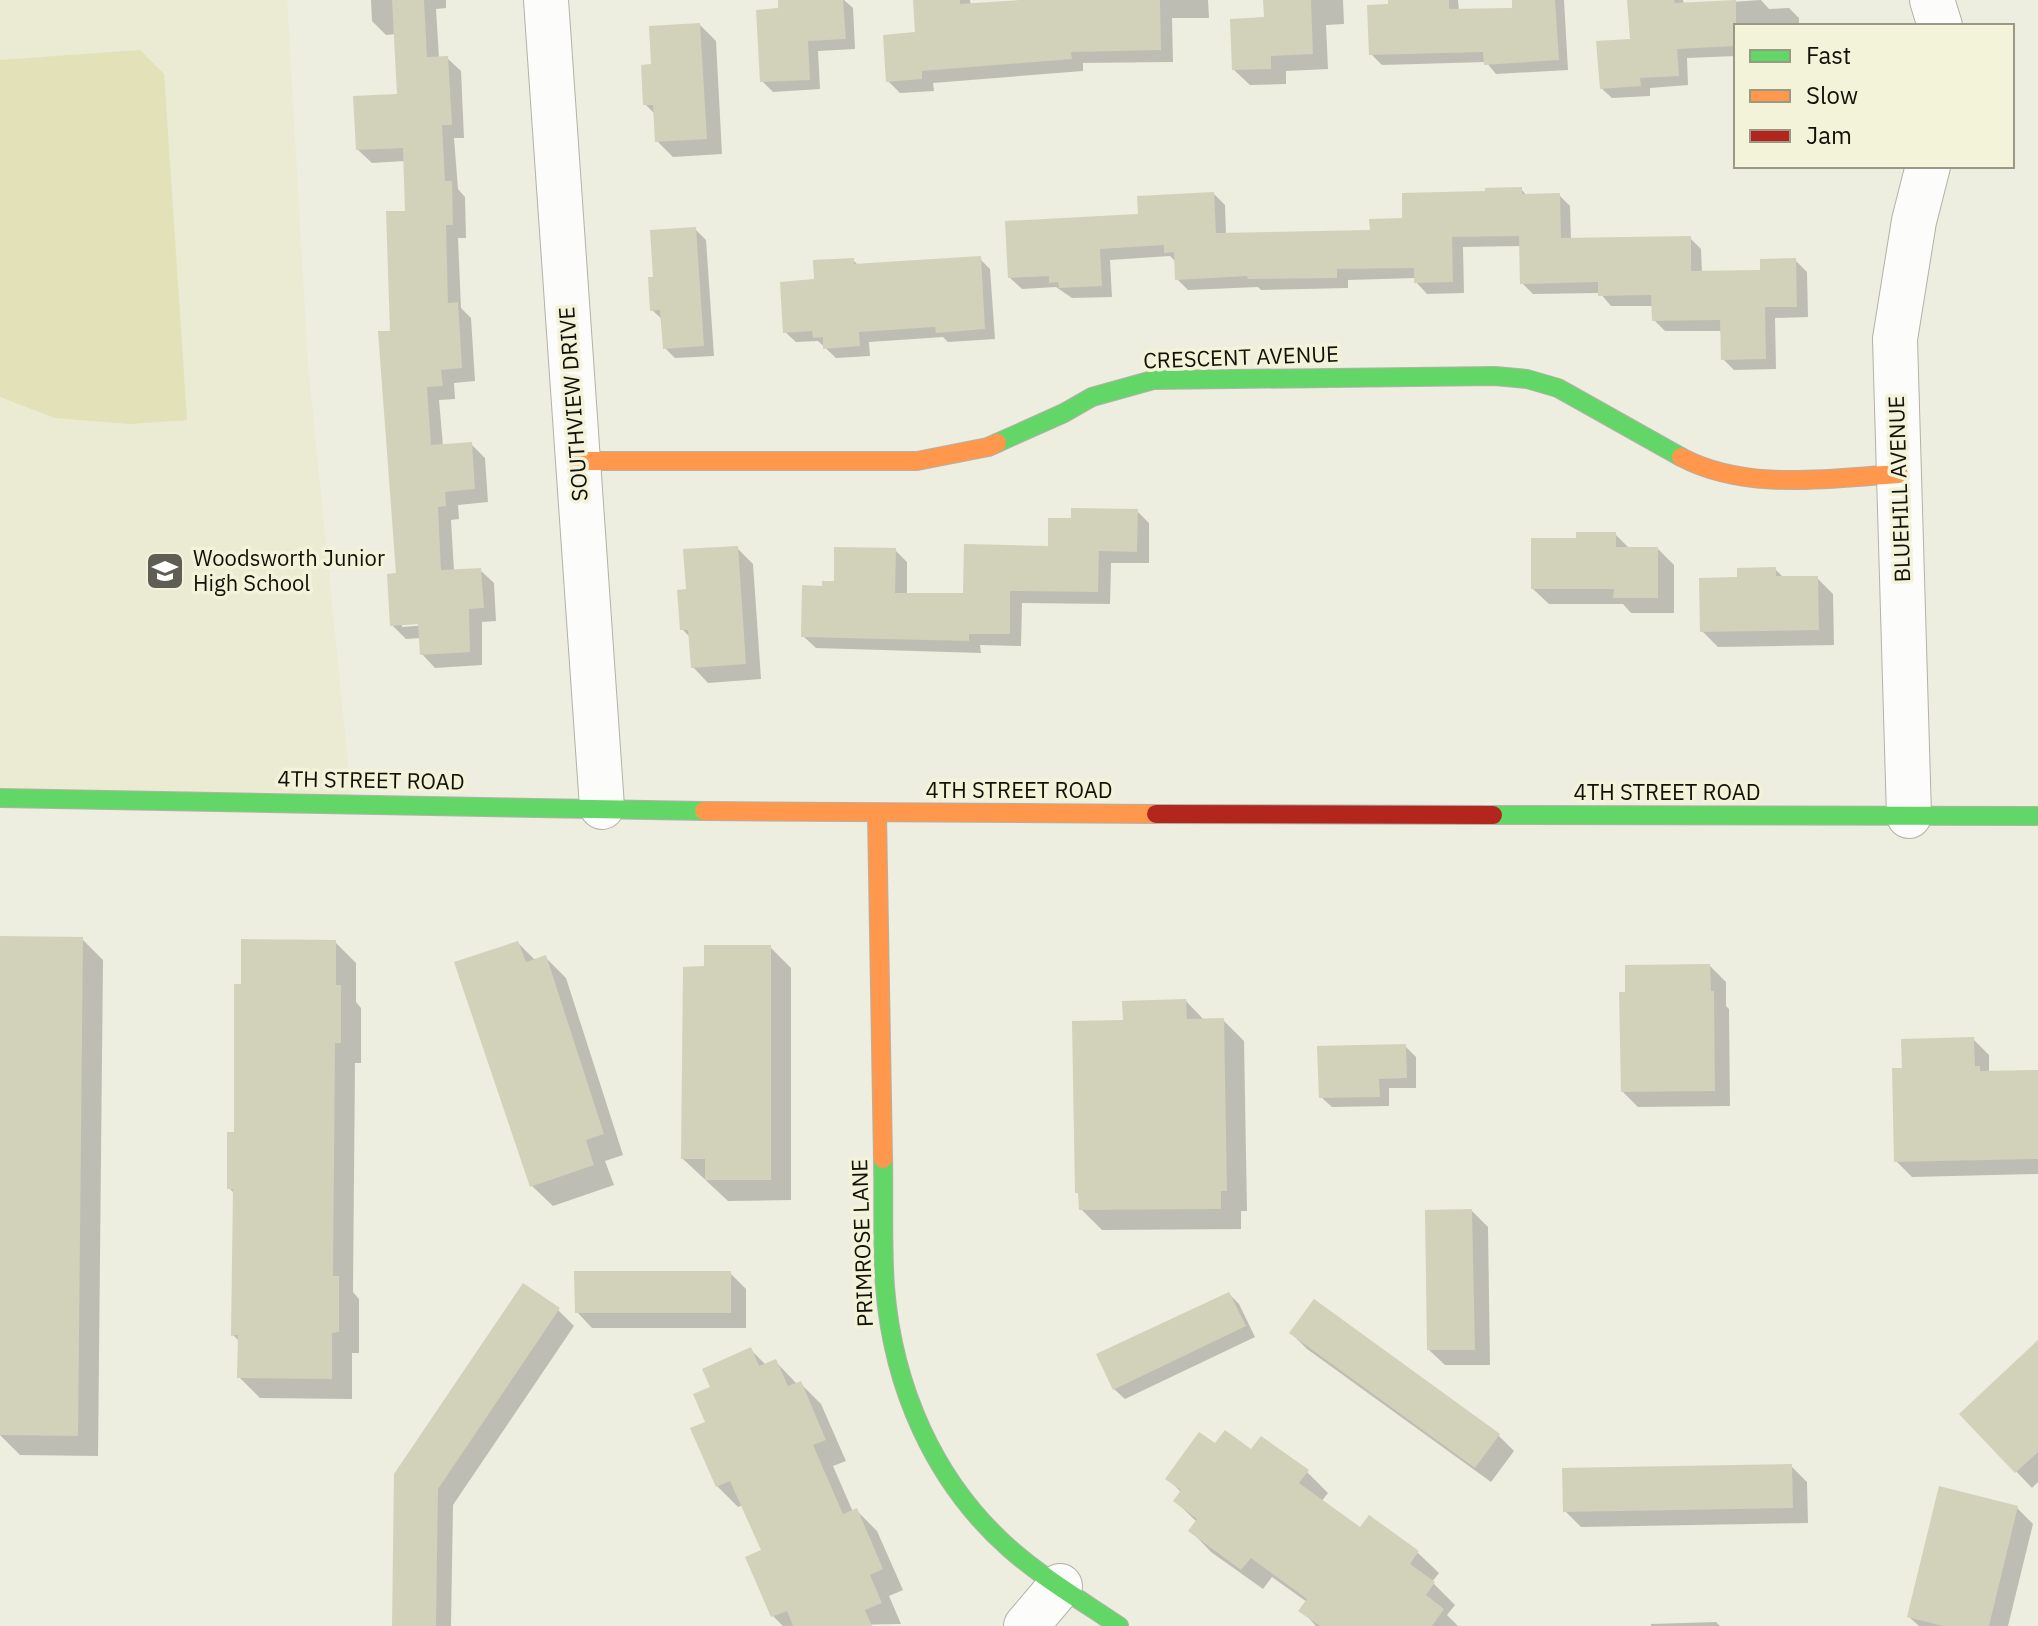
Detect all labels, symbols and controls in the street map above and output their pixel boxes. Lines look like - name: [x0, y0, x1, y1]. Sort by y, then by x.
- legend: [1734, 24, 2014, 168]
- text: Fast: [1806, 39, 1851, 71]
- text: Slow: [1806, 79, 1858, 111]
- text: Jam: [1806, 119, 1852, 151]
- street label: SOUTHVIEW DRIVE: [551, 306, 594, 502]
- street label: CRESCENT AVENUE: [1143, 339, 1339, 374]
- street label: BLUEHILL AVENUE: [1881, 395, 1916, 583]
- place label: Woodsworth Junior High School: [193, 543, 385, 597]
- school or university icon: Woodsworth Junior High School: [144, 550, 186, 592]
- street label: 4TH STREET ROAD: [277, 763, 465, 796]
- street label: 4TH STREET ROAD: [925, 775, 1113, 804]
- street label: 4TH STREET ROAD: [1573, 777, 1761, 806]
- street label: PRIMROSE LANE: [844, 1158, 879, 1328]

